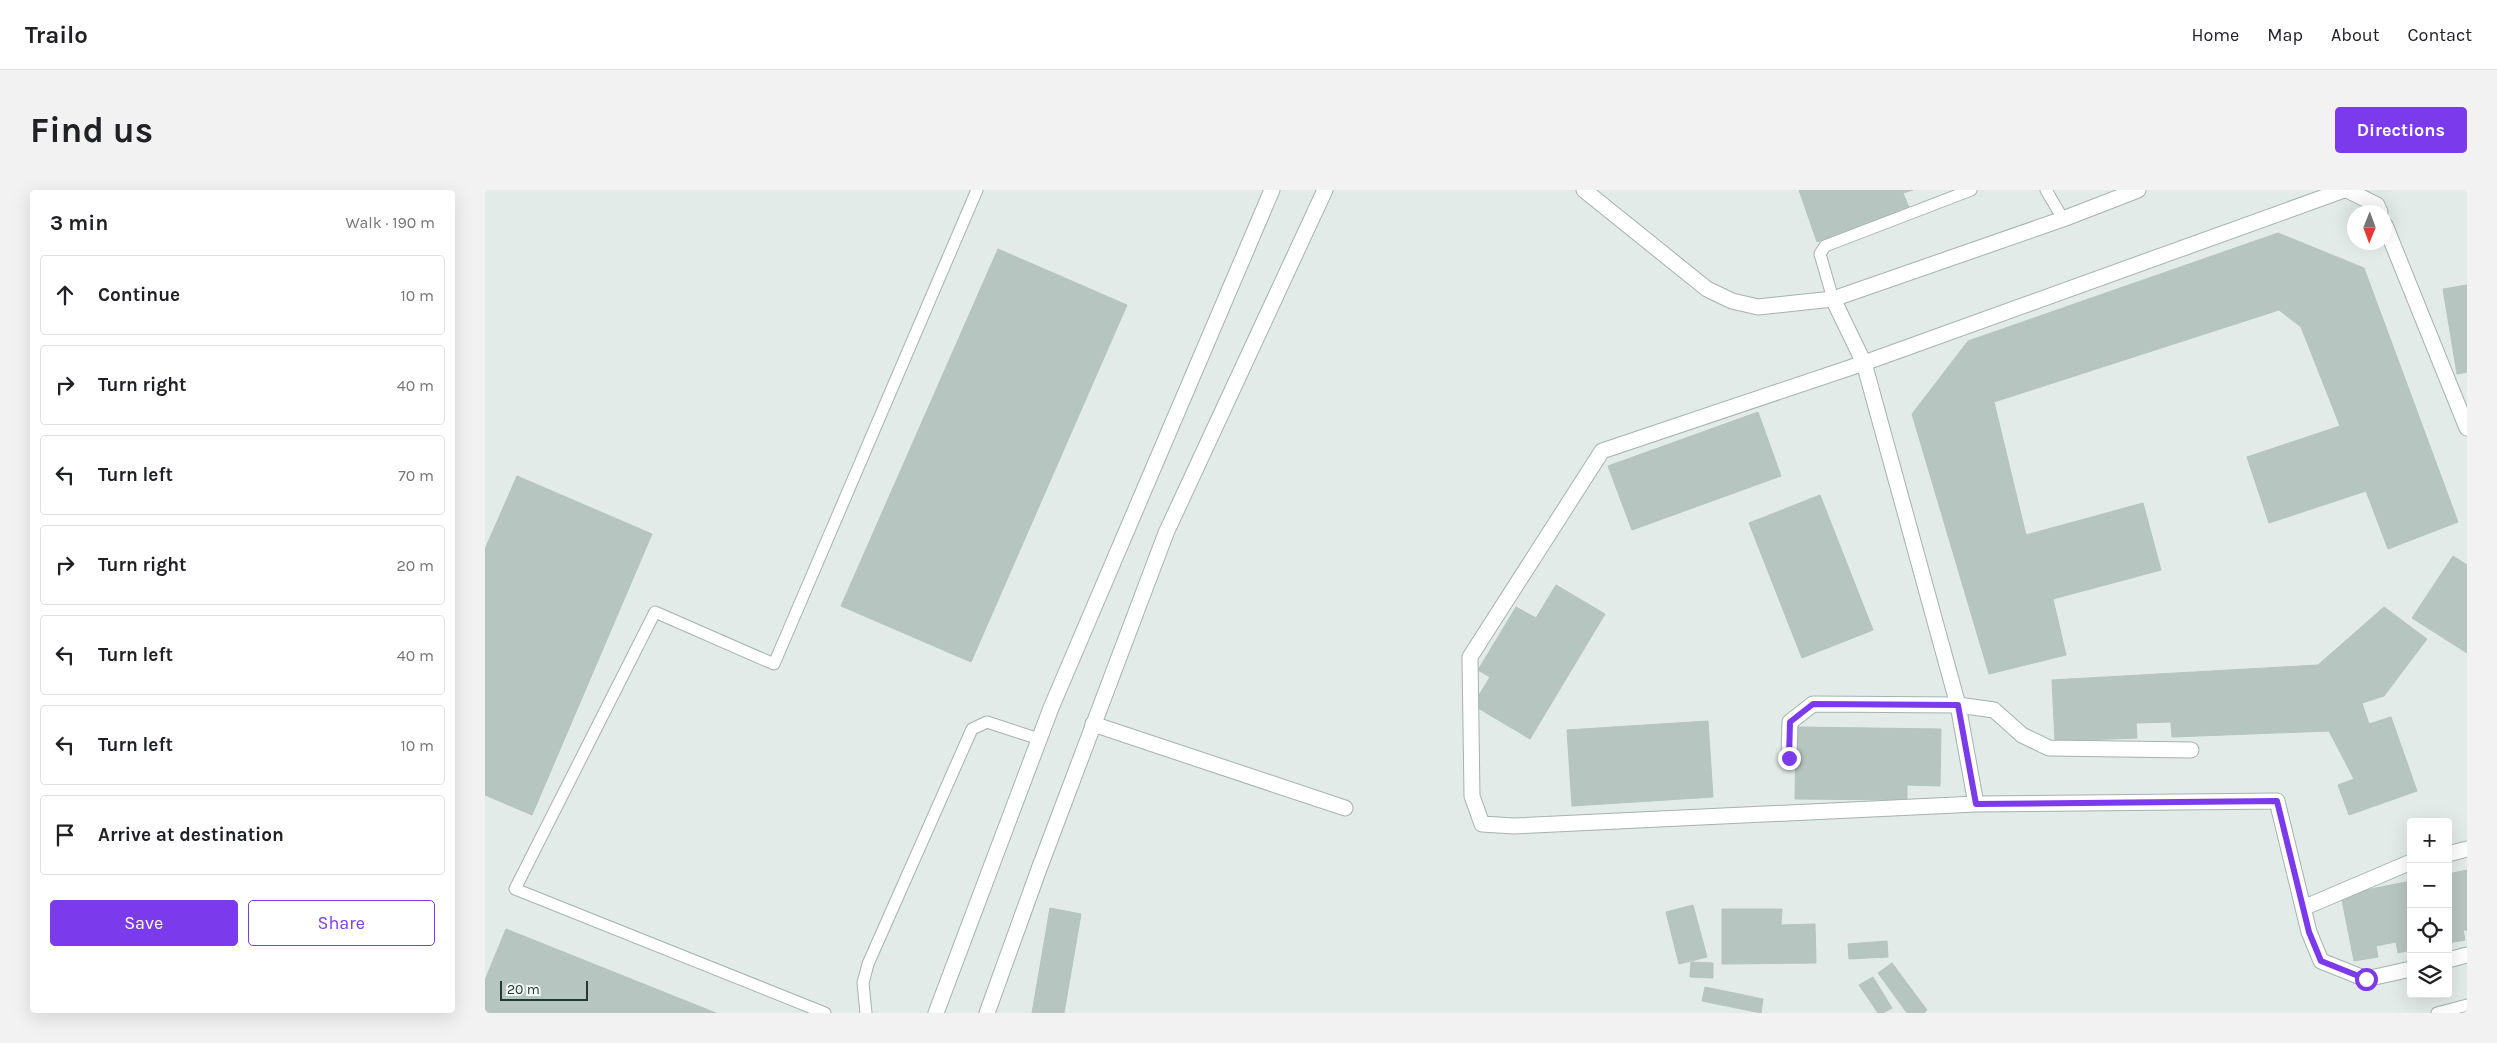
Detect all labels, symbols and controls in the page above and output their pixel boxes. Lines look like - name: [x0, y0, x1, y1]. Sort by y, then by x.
- text: Trailo: [25, 21, 88, 49]
- text: Home: [2191, 24, 2239, 46]
- text: Map: [2267, 24, 2303, 46]
- text: About: [2331, 24, 2380, 46]
- text: Contact: [2408, 24, 2472, 46]
- button: Directions: [2335, 107, 2467, 153]
- text: Find us: [30, 110, 153, 151]
- north arrow: [2347, 205, 2392, 250]
- text: 3 min: [50, 211, 108, 235]
- text: Walk · 190 m: [346, 213, 435, 232]
- icon: ahead: [51, 281, 79, 309]
- text: Continue: [98, 284, 180, 306]
- text: 10 m: [400, 286, 434, 305]
- icon: right: [51, 371, 79, 399]
- text: Turn right: [98, 374, 187, 396]
- text: 40 m: [397, 376, 434, 395]
- icon: left: [51, 461, 79, 489]
- text: Turn left: [98, 464, 173, 486]
- text: 70 m: [398, 466, 434, 485]
- icon: right: [51, 551, 79, 579]
- text: Turn right: [98, 554, 187, 576]
- text: 20 m: [396, 556, 434, 575]
- icon: left: [51, 641, 79, 669]
- text: Turn left: [98, 644, 173, 666]
- text: 40 m: [397, 646, 434, 665]
- icon: left: [51, 731, 79, 759]
- text: Turn left: [98, 734, 173, 756]
- text: 10 m: [400, 736, 434, 755]
- route end: [1778, 747, 1801, 770]
- map controls: [2407, 818, 2452, 998]
- button: +: [2407, 818, 2452, 863]
- icon: arrive: [51, 821, 79, 849]
- text: Arrive at destination: [98, 824, 284, 846]
- button: −: [2407, 863, 2452, 908]
- button: Save: [50, 900, 238, 946]
- button: Share: [248, 900, 435, 946]
- button: locate: [2407, 908, 2452, 953]
- button: layers: [2407, 953, 2452, 998]
- route start: [2355, 968, 2378, 991]
- scale bar: [500, 978, 587, 1001]
- text: 20 m: [507, 981, 540, 998]

